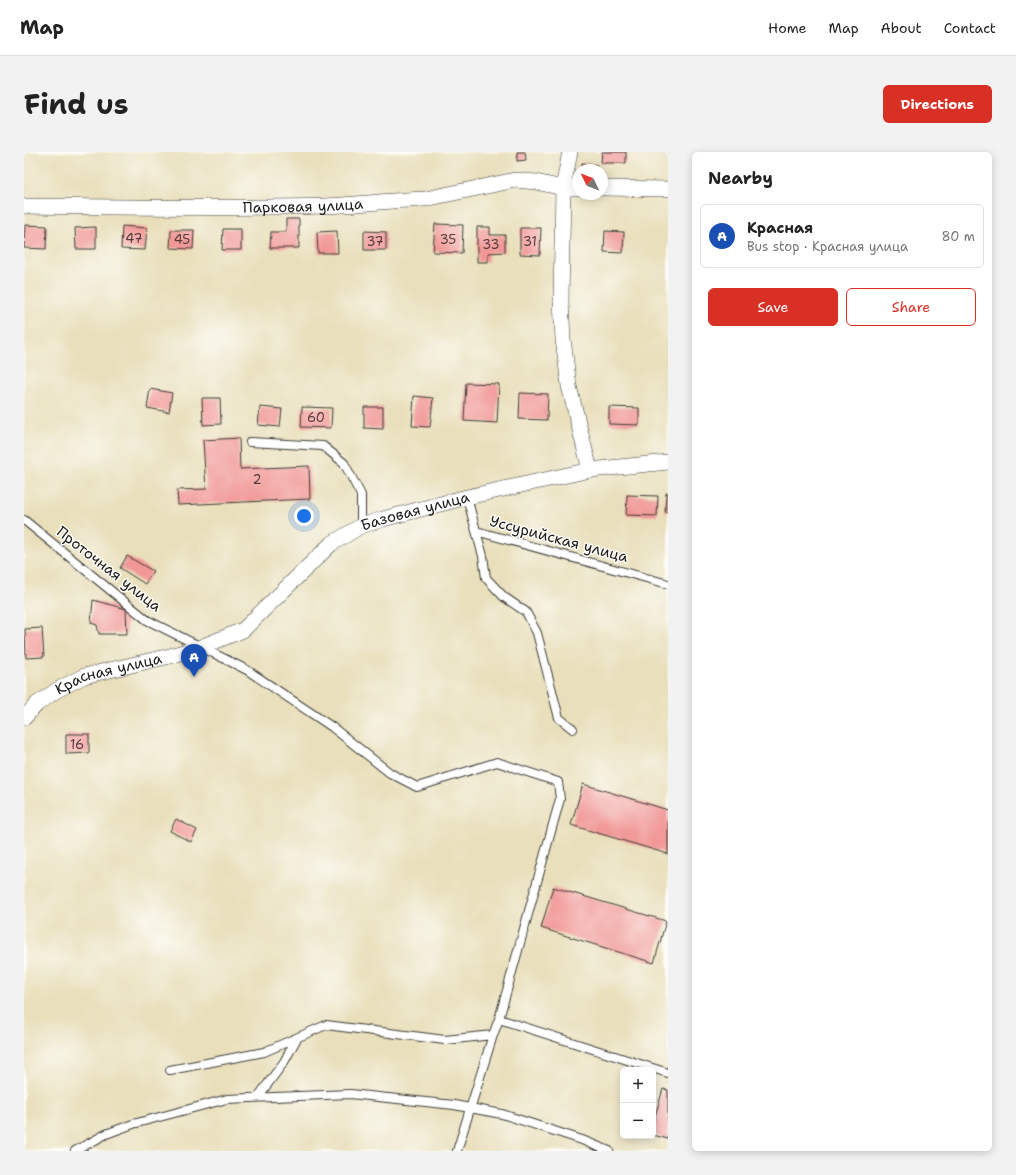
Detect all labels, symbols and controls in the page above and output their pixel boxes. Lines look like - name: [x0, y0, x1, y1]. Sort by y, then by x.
- text: Map: [20, 15, 64, 40]
- text: Home: [768, 19, 807, 37]
- text: Map: [829, 19, 859, 37]
- text: About: [881, 19, 922, 37]
- text: Contact: [944, 19, 996, 37]
- text: Find us: [24, 85, 129, 123]
- button: Directions: [883, 85, 992, 123]
- north arrow: [572, 164, 608, 200]
- text: Nearby: [708, 167, 773, 189]
- street label: Парковая улица: [243, 194, 365, 217]
- text: Красная: [747, 218, 813, 238]
- text: A: [717, 228, 727, 245]
- text: 80 m: [941, 228, 975, 245]
- house number: 47: [125, 230, 143, 247]
- house number: 45: [174, 231, 190, 248]
- house number: 35: [440, 231, 456, 248]
- house number: 37: [366, 233, 384, 250]
- house number: 31: [523, 233, 537, 250]
- house number: 33: [482, 236, 500, 253]
- text: Bus stop · Красная улица: [747, 238, 908, 255]
- button: Save: [708, 288, 838, 326]
- button: Share: [846, 288, 976, 326]
- house number: 60: [307, 409, 325, 426]
- house number: 2: [252, 471, 262, 488]
- street label: Базовая улица: [358, 487, 472, 535]
- your location: [294, 506, 314, 526]
- street label: Уссурийская улица: [488, 511, 631, 567]
- street label: Проточная улица: [52, 522, 166, 617]
- pin: A: [181, 644, 207, 677]
- street label: Красная улица: [51, 648, 164, 699]
- house number: 16: [70, 736, 84, 753]
- map controls: [620, 1067, 656, 1139]
- button: +: [620, 1067, 656, 1103]
- button: −: [620, 1103, 656, 1139]

